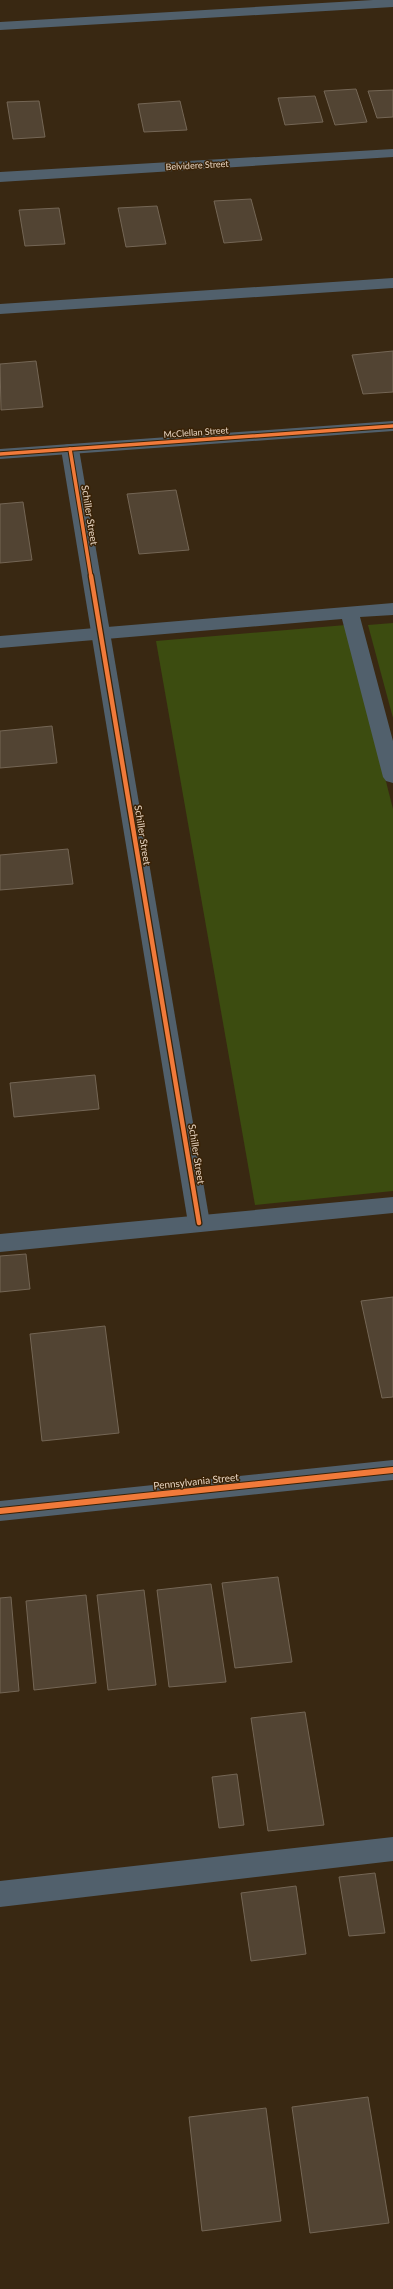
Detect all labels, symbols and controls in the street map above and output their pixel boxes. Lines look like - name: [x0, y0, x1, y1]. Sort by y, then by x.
- street label: Belvidere Street: [165, 158, 230, 172]
- street label: McClellan Street: [163, 424, 230, 440]
- street label: Schiller Street: [79, 484, 101, 546]
- street label: Schiller Street: [132, 804, 154, 866]
- street label: Schiller Street: [186, 1123, 208, 1185]
- street label: Pennsylvania Street: [153, 1471, 240, 1491]

